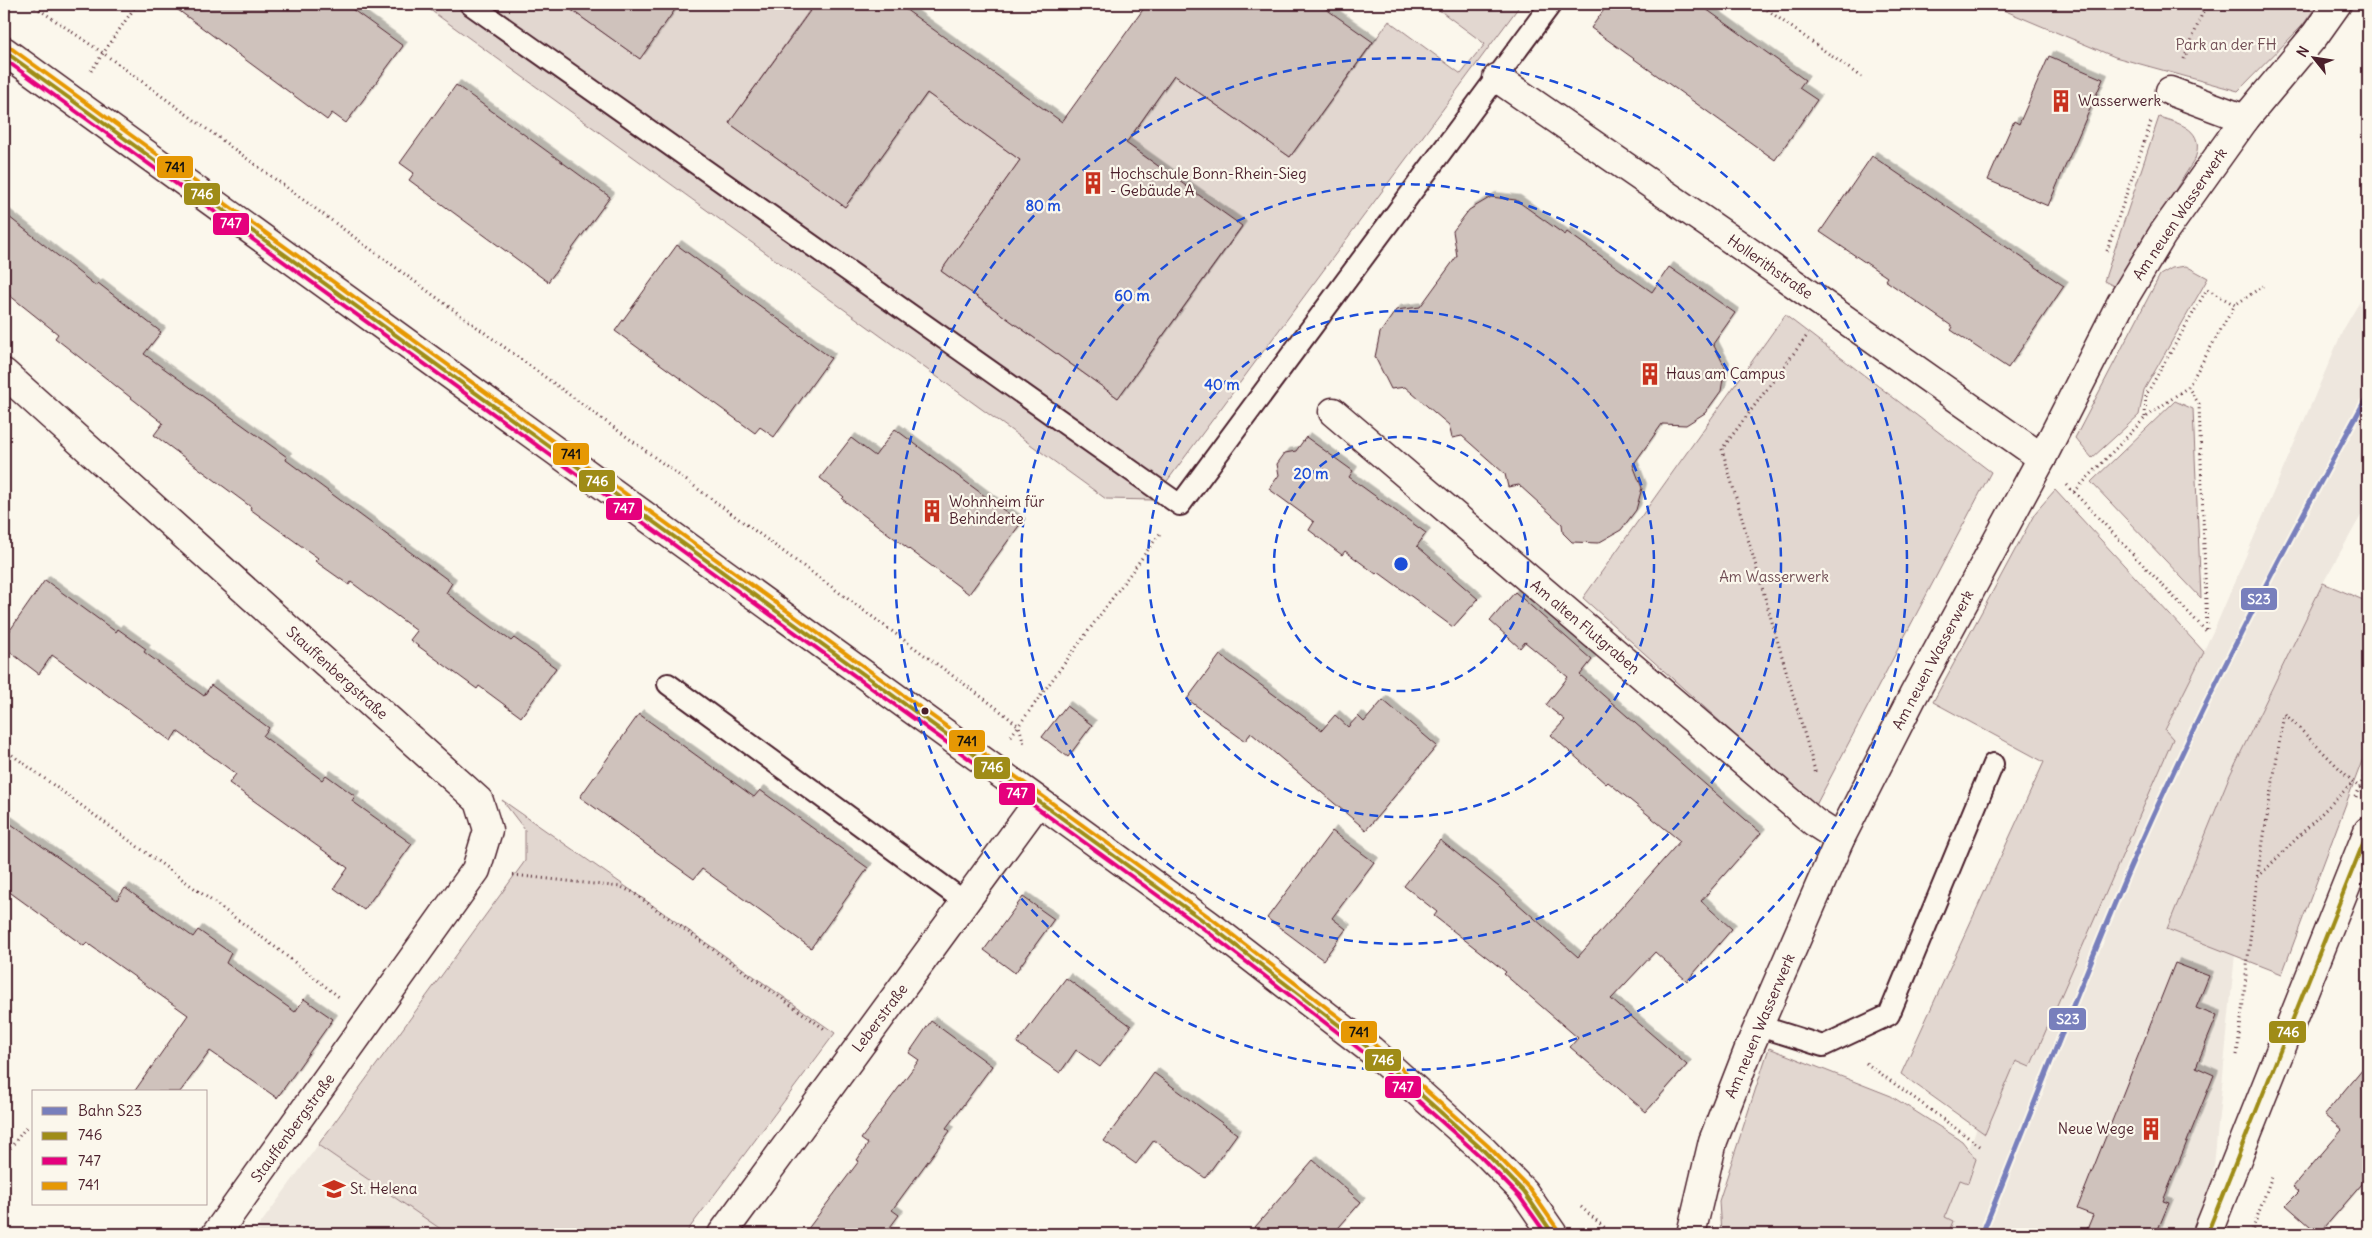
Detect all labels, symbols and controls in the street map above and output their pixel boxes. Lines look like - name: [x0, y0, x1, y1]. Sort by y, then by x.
- north arrow: [2290, 32, 2340, 82]
- park label: Park an der FH: [2175, 35, 2277, 54]
- text: N: [2293, 43, 2313, 60]
- building icon: Wasserwerk: [2048, 88, 2074, 114]
- place label: Wasserwerk: [2078, 91, 2162, 110]
- street label: Am neuen Wasserwerk: [2128, 144, 2231, 283]
- line badge: 741: [156, 155, 194, 179]
- text: 741: [165, 158, 185, 176]
- place label: Hochschule Bonn-Rhein-Sieg - Gebäude A: [1110, 164, 1307, 200]
- building icon: Hochschule Bonn-Rhein-Sieg - Gebäude A: [1080, 170, 1106, 196]
- line badge: 746: [183, 182, 221, 206]
- text: 746: [191, 185, 213, 203]
- text: 80 m: [1025, 196, 1061, 215]
- line badge: 747: [212, 212, 250, 236]
- text: 747: [220, 214, 242, 232]
- street label: Hollerithstraße: [1724, 230, 1817, 303]
- text: 60 m: [1114, 286, 1150, 305]
- building icon: Haus am Campus: [1637, 361, 1663, 387]
- place label: Haus am Campus: [1666, 364, 1785, 383]
- text: 40 m: [1204, 375, 1240, 394]
- line badge: 741: [552, 442, 590, 466]
- text: 741: [561, 445, 581, 463]
- text: 20 m: [1294, 464, 1328, 483]
- line badge: 746: [578, 469, 616, 493]
- text: 746: [586, 472, 608, 490]
- place label: Wohnheim für Behinderte: [949, 492, 1045, 528]
- line badge: 747: [605, 497, 643, 521]
- building icon: Wohnheim für Behinderte: [919, 498, 945, 524]
- text: 747: [613, 499, 635, 517]
- centre of rings: [1392, 555, 1410, 573]
- park label: Am Wasserwerk: [1719, 567, 1829, 586]
- street label: Am alten Flutgraben: [1527, 575, 1644, 678]
- street label: Am neuen Wasserwerk: [1888, 586, 1978, 733]
- line badge: S23: [2240, 587, 2278, 611]
- text: S23: [2247, 590, 2271, 608]
- street label: Stauffenbergstraße: [283, 622, 392, 723]
- unlabelled marker: [920, 706, 930, 716]
- line badge: 741: [948, 729, 986, 753]
- text: 741: [957, 732, 977, 750]
- line badge: 746: [973, 756, 1011, 780]
- text: 746: [981, 758, 1003, 776]
- line badge: 747: [998, 782, 1036, 806]
- text: 747: [1006, 784, 1028, 802]
- street label: Am neuen Wasserwerk: [1720, 950, 1799, 1101]
- street label: Leberstraße: [848, 980, 912, 1056]
- line badge: S23: [2048, 1007, 2087, 1031]
- text: S23: [2056, 1010, 2080, 1028]
- line badge: 741: [1340, 1020, 1378, 1044]
- line badge: 746: [2268, 1020, 2307, 1044]
- text: 741: [1349, 1023, 1369, 1041]
- text: 746: [2277, 1023, 2299, 1041]
- line badge: 746: [1364, 1048, 1402, 1072]
- text: 746: [1372, 1051, 1394, 1069]
- street label: Stauffenbergstraße: [247, 1070, 338, 1186]
- line badge: 747: [1384, 1075, 1422, 1099]
- text: 747: [1392, 1078, 1414, 1096]
- legend: [32, 1090, 208, 1206]
- text: Bahn S23: [78, 1101, 142, 1120]
- building icon: Neue Wege: [2138, 1116, 2164, 1142]
- place label: Neue Wege: [2058, 1119, 2134, 1138]
- text: 746: [78, 1125, 102, 1144]
- text: 747: [78, 1151, 101, 1170]
- text: 741: [78, 1175, 100, 1194]
- school or university icon: St. Helena: [321, 1176, 347, 1202]
- place label: St. Helena: [350, 1179, 418, 1198]

